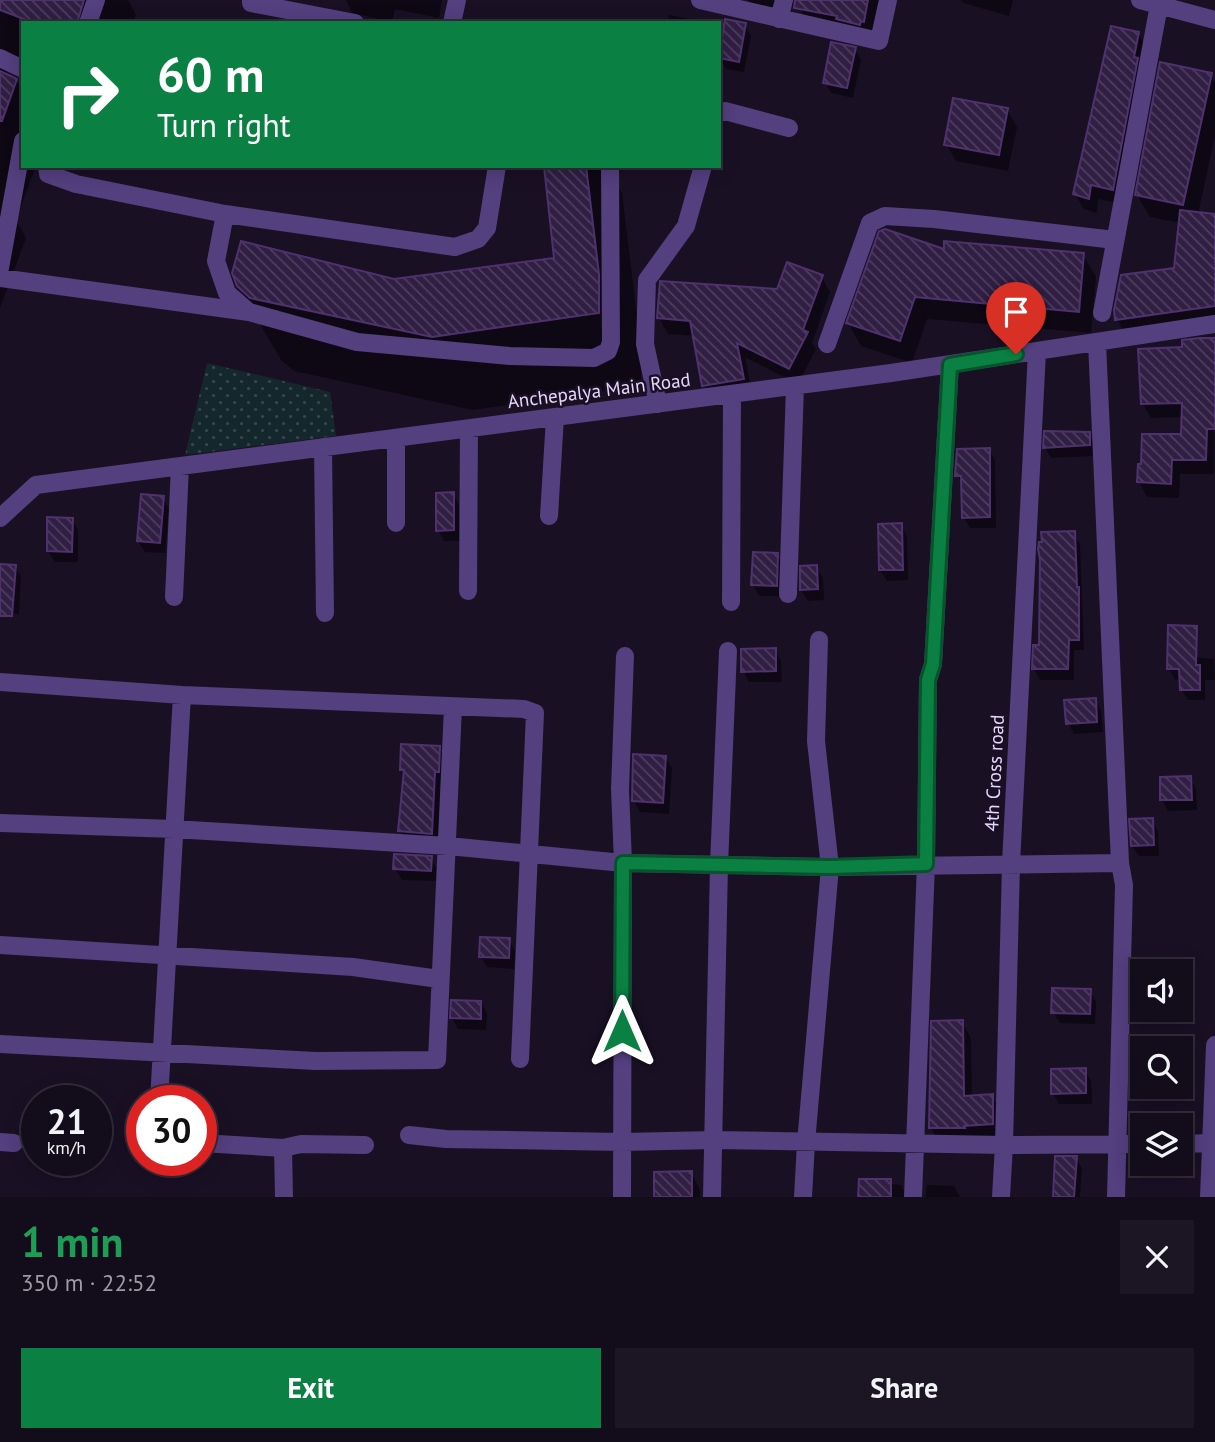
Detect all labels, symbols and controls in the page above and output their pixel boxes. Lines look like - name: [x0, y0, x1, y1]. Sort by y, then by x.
- text: 60 m: [157, 42, 264, 106]
- icon: right: [42, 49, 133, 140]
- text: Turn right: [157, 104, 291, 146]
- pin: [986, 282, 1046, 354]
- icon: arrive: [997, 293, 1035, 331]
- street label: Anchepalya Main Road: [506, 367, 692, 413]
- street label: 4th Cross road: [979, 714, 1009, 832]
- map controls: [1130, 959, 1193, 1176]
- button: sound: [1130, 959, 1193, 1022]
- position arrow: [585, 994, 659, 1068]
- button: search: [1130, 1036, 1193, 1099]
- speed limit sign: 30: [126, 1085, 217, 1176]
- text: 21: [47, 1098, 86, 1144]
- button: layers: [1130, 1113, 1193, 1176]
- text: km/h: [47, 1136, 86, 1159]
- text: 1 min: [21, 1214, 123, 1269]
- button: close: [1120, 1220, 1194, 1294]
- text: 350 m · 22:52: [21, 1268, 157, 1297]
- button: Exit: [21, 1348, 601, 1428]
- button: Share: [615, 1348, 1194, 1428]

